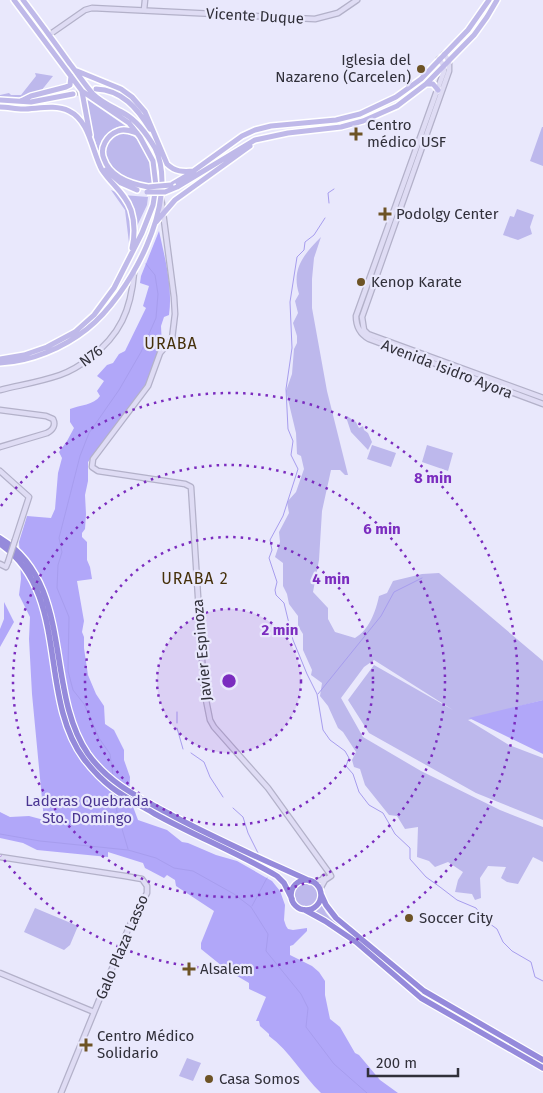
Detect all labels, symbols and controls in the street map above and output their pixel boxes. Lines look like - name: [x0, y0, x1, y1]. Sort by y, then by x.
- street label: Vicente Duque: [206, 4, 304, 28]
- place label: Iglesia del Nazareno (Carcelen): [275, 51, 412, 86]
- marker: Iglesia del Nazareno (Carcelen): [415, 63, 427, 75]
- place label: Centro médico USF: [367, 116, 446, 151]
- marker: Centro médico USF: [349, 127, 363, 141]
- place label: Podolgy Center: [396, 205, 499, 223]
- marker: Podolgy Center: [378, 207, 392, 221]
- place label: Kenop Karate: [371, 273, 462, 291]
- marker: Kenop Karate: [355, 276, 367, 288]
- district label: URABA: [144, 334, 198, 353]
- street label: Avenida Isidro Ayora: [379, 336, 515, 402]
- street label: N76: [76, 341, 106, 371]
- text: 8 min: [414, 469, 452, 487]
- text: 6 min: [363, 520, 401, 538]
- district label: URABA 2: [161, 569, 229, 588]
- text: 4 min: [312, 570, 350, 588]
- street label: Javier Espinoza: [189, 598, 215, 702]
- text: 2 min: [262, 621, 298, 639]
- centre of rings: [220, 672, 238, 690]
- park label: Laderas Quebrada Sto. Domingo: [25, 792, 149, 827]
- street label: Galo Plaza Lasso: [92, 892, 152, 1002]
- place label: Soccer City: [419, 909, 494, 927]
- marker: Soccer City: [403, 912, 415, 924]
- place label: Alsalem: [200, 960, 253, 978]
- marker: Alsalem: [182, 962, 196, 976]
- place label: Centro Médico Solidario: [97, 1027, 194, 1062]
- marker: Centro Médico Solidario: [79, 1038, 93, 1052]
- scale bar: [368, 1046, 458, 1078]
- text: 200 m: [376, 1054, 417, 1072]
- place label: Casa Somos: [219, 1070, 300, 1088]
- marker: Casa Somos: [203, 1073, 215, 1085]

